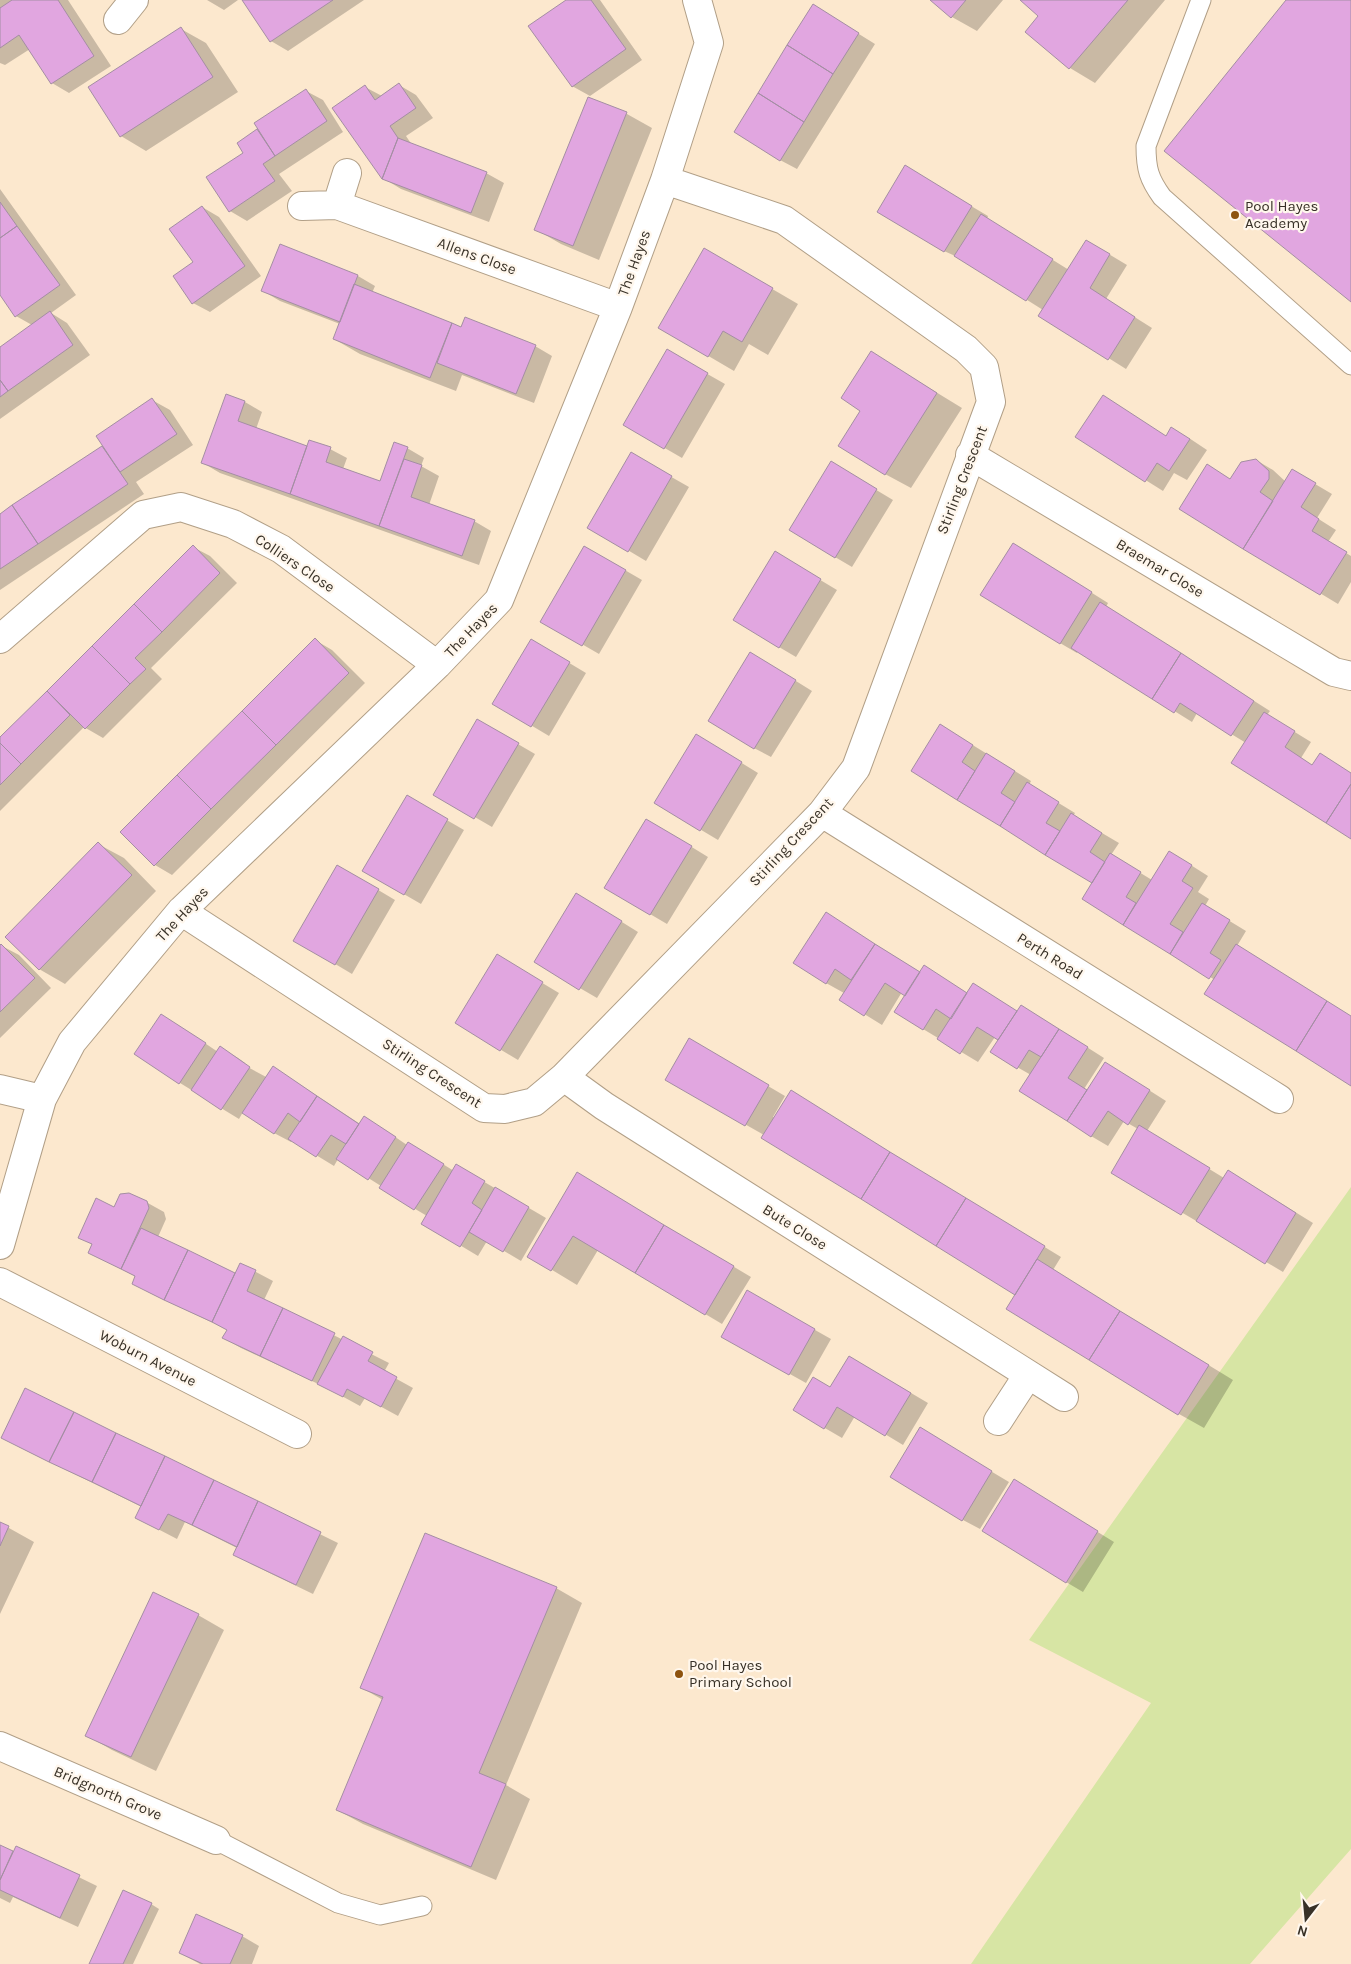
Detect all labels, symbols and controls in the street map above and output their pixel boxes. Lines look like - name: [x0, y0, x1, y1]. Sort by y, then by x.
- place label: Pool Hayes Academy: [1245, 197, 1318, 232]
- marker: Pool Hayes Academy: [1229, 209, 1241, 221]
- street label: The Hayes: [614, 228, 654, 298]
- street label: Allens Close: [435, 233, 519, 279]
- street label: Stirling Crescent: [933, 423, 991, 537]
- street label: Colliers Close: [252, 530, 338, 596]
- street label: Braemar Close: [1113, 535, 1207, 601]
- street label: The Hayes: [441, 599, 501, 661]
- street label: Stirling Crescent: [745, 794, 837, 890]
- street label: The Hayes: [152, 883, 212, 945]
- street label: Perth Road: [1014, 929, 1086, 983]
- street label: Stirling Crescent: [379, 1034, 485, 1112]
- street label: Bute Close: [759, 1200, 831, 1254]
- street label: Woburn Avenue: [96, 1326, 200, 1390]
- place label: Pool Hayes Primary School: [689, 1656, 792, 1691]
- marker: Pool Hayes Primary School: [673, 1668, 685, 1680]
- street label: Bridgnorth Grove: [51, 1762, 165, 1824]
- north arrow: [1281, 1894, 1331, 1944]
- text: N: [1295, 1921, 1310, 1941]

